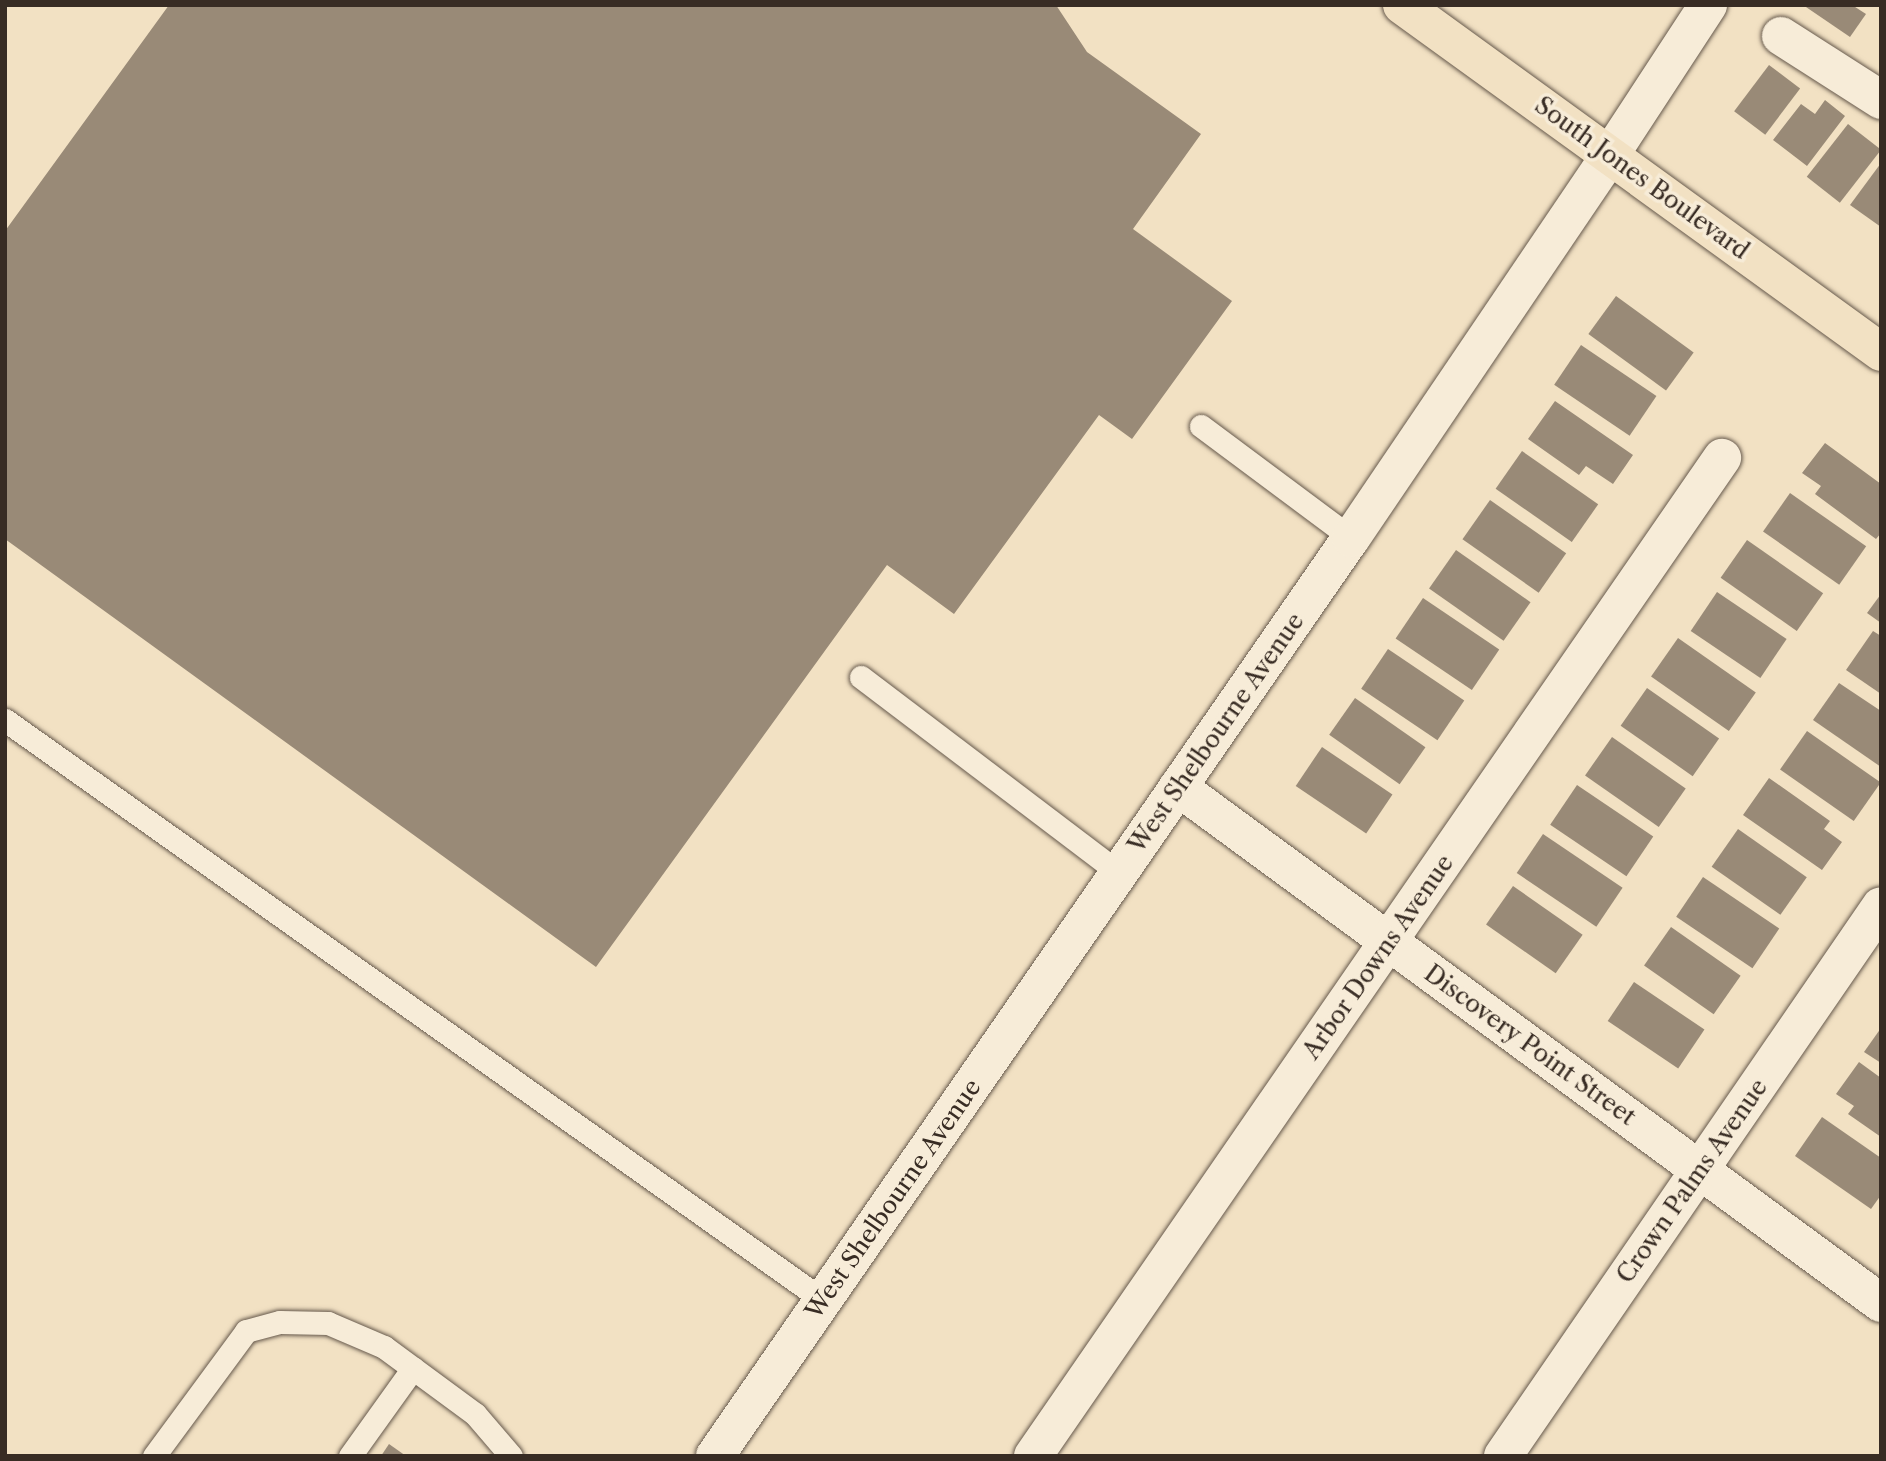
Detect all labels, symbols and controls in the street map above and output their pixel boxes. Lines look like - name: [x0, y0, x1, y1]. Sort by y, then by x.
- street label: South Jones Boulevard: [1529, 91, 1755, 265]
- street label: West Shelbourne Avenue: [1122, 607, 1310, 859]
- street label: Arbor Downs Avenue: [1296, 849, 1460, 1065]
- street label: Discovery Point Street: [1419, 959, 1641, 1131]
- street label: West Shelbourne Avenue: [799, 1073, 987, 1325]
- street label: Crown Palms Avenue: [1610, 1073, 1774, 1289]

